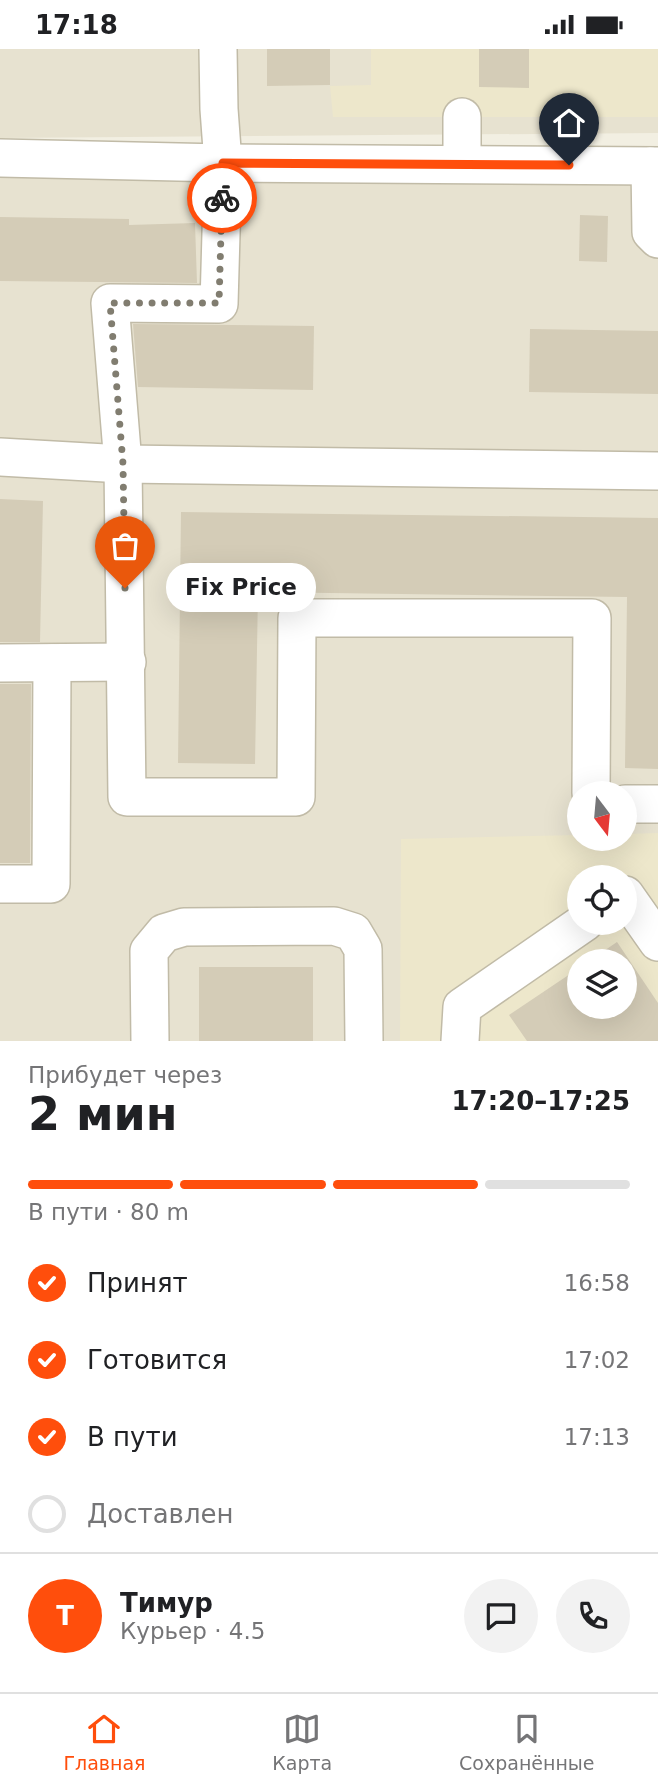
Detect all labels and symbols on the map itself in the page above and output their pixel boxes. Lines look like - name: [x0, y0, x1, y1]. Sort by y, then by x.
- pin: [539, 93, 599, 165]
- courier: [187, 163, 257, 233]
- pin: [95, 516, 155, 588]
- callout: Fix Price: [167, 563, 318, 613]
- north arrow: [567, 781, 637, 851]

